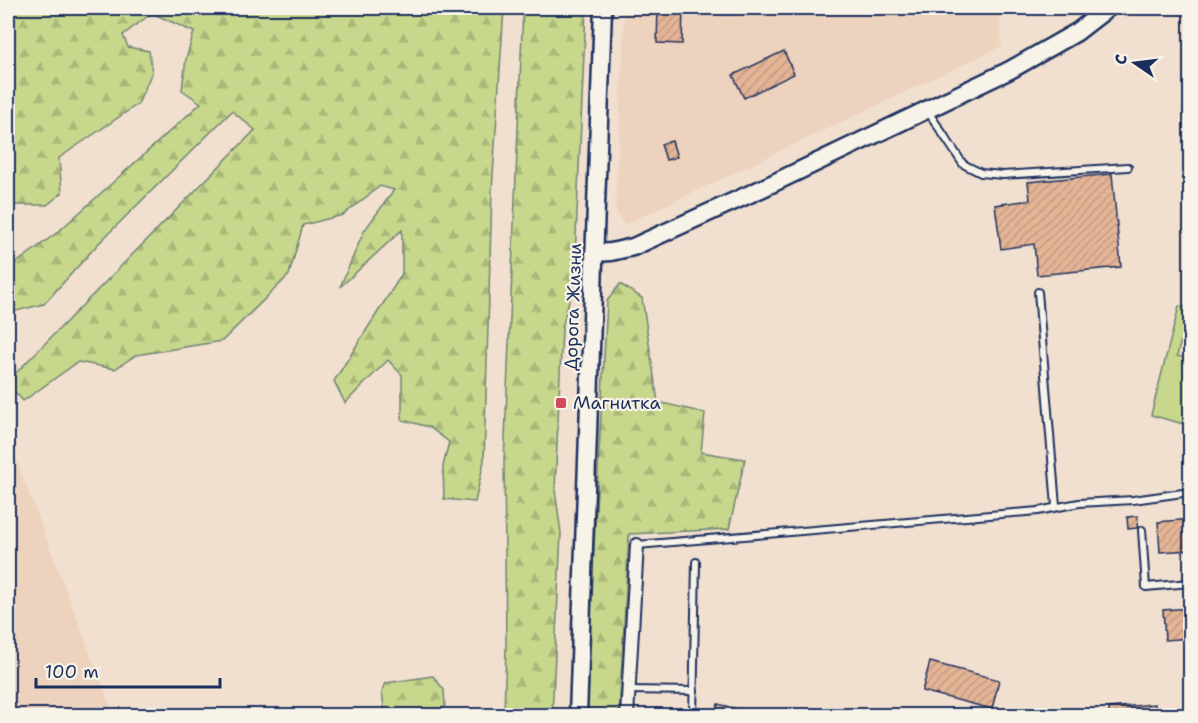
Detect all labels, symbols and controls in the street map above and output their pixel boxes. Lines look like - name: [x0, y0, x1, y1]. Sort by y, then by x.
- north arrow: [1105, 33, 1165, 93]
- text: С: [1110, 52, 1132, 67]
- street label: Дорога Жизни: [559, 242, 587, 371]
- place label: Магнитка: [573, 391, 661, 415]
- marker: Магнитка: [554, 396, 568, 410]
- scale bar: [36, 651, 220, 689]
- text: 100 m: [45, 660, 99, 684]

